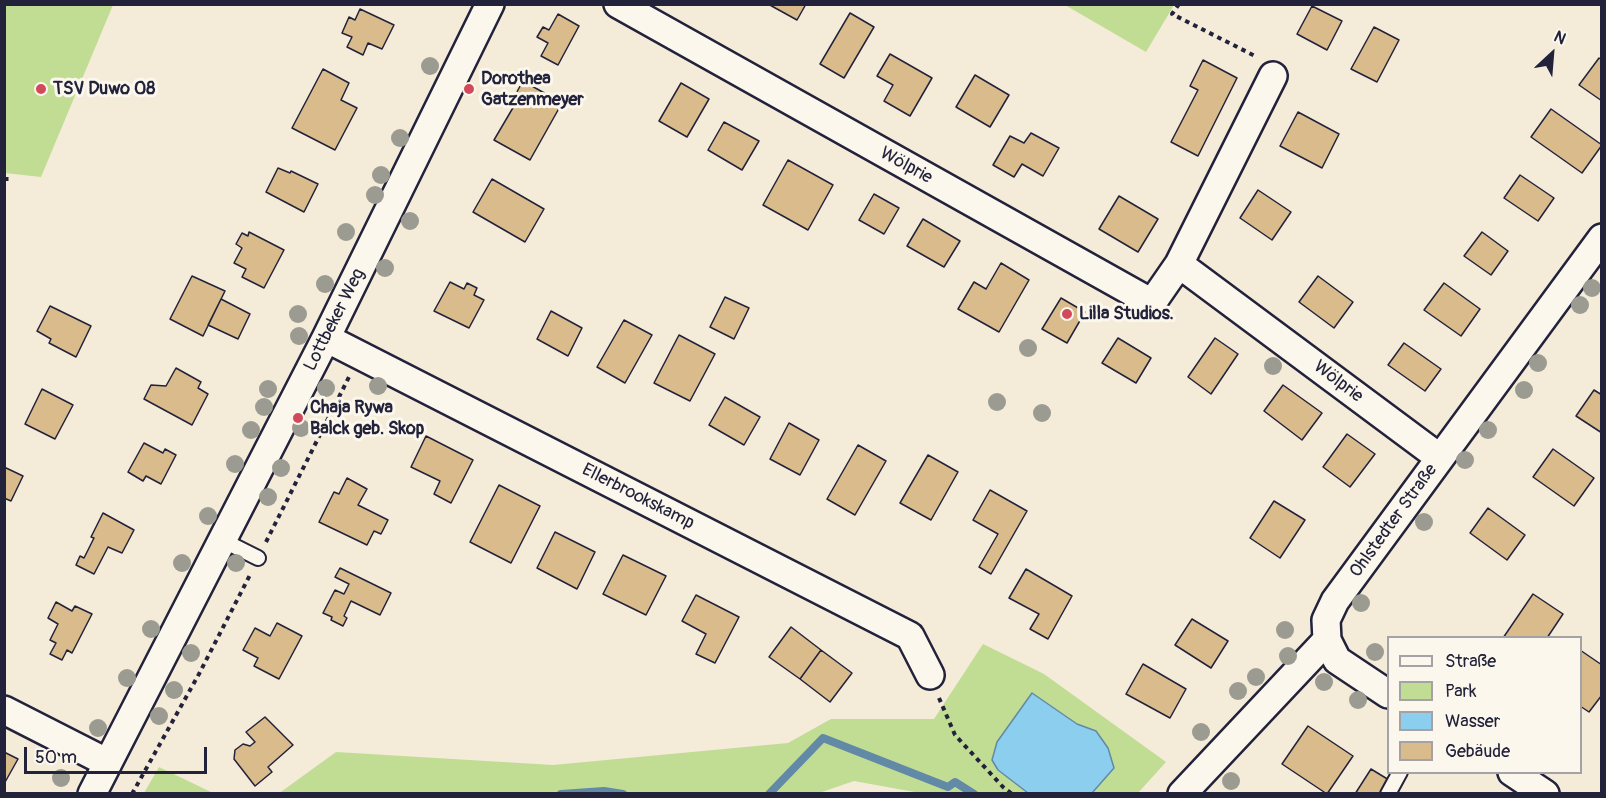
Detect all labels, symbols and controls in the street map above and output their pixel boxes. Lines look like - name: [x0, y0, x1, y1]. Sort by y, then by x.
- north arrow: [1522, 24, 1582, 84]
- text: N: [1551, 26, 1569, 49]
- place label: Dorothea Gatzenmeyer: [481, 68, 584, 110]
- place label: TSV Duwo 08: [53, 78, 155, 100]
- marker: TSV Duwo 08: [34, 82, 48, 96]
- marker: Dorothea Gatzenmeyer: [462, 82, 476, 96]
- street label: Wölprie: [876, 143, 936, 189]
- street label: Lottbeker Weg: [300, 265, 370, 375]
- place label: Lilla Studios.: [1079, 303, 1174, 325]
- marker: Lilla Studios.: [1060, 307, 1074, 321]
- street label: Wölprie: [1309, 356, 1367, 408]
- place label: Chaja Rywa Balck geb. Skop: [310, 397, 424, 440]
- marker: Chaja Rywa Balck geb. Skop: [291, 411, 305, 425]
- street label: Ellerbrookskamp: [578, 459, 698, 535]
- street label: Ohlstedter Straße: [1346, 460, 1442, 582]
- legend: [1387, 636, 1582, 774]
- text: Straße: [1445, 650, 1496, 673]
- text: Park: [1445, 680, 1477, 703]
- text: Wasser: [1445, 710, 1500, 733]
- scale bar: [27, 735, 210, 773]
- text: Gebäude: [1445, 740, 1510, 763]
- text: 50 m: [35, 746, 77, 769]

